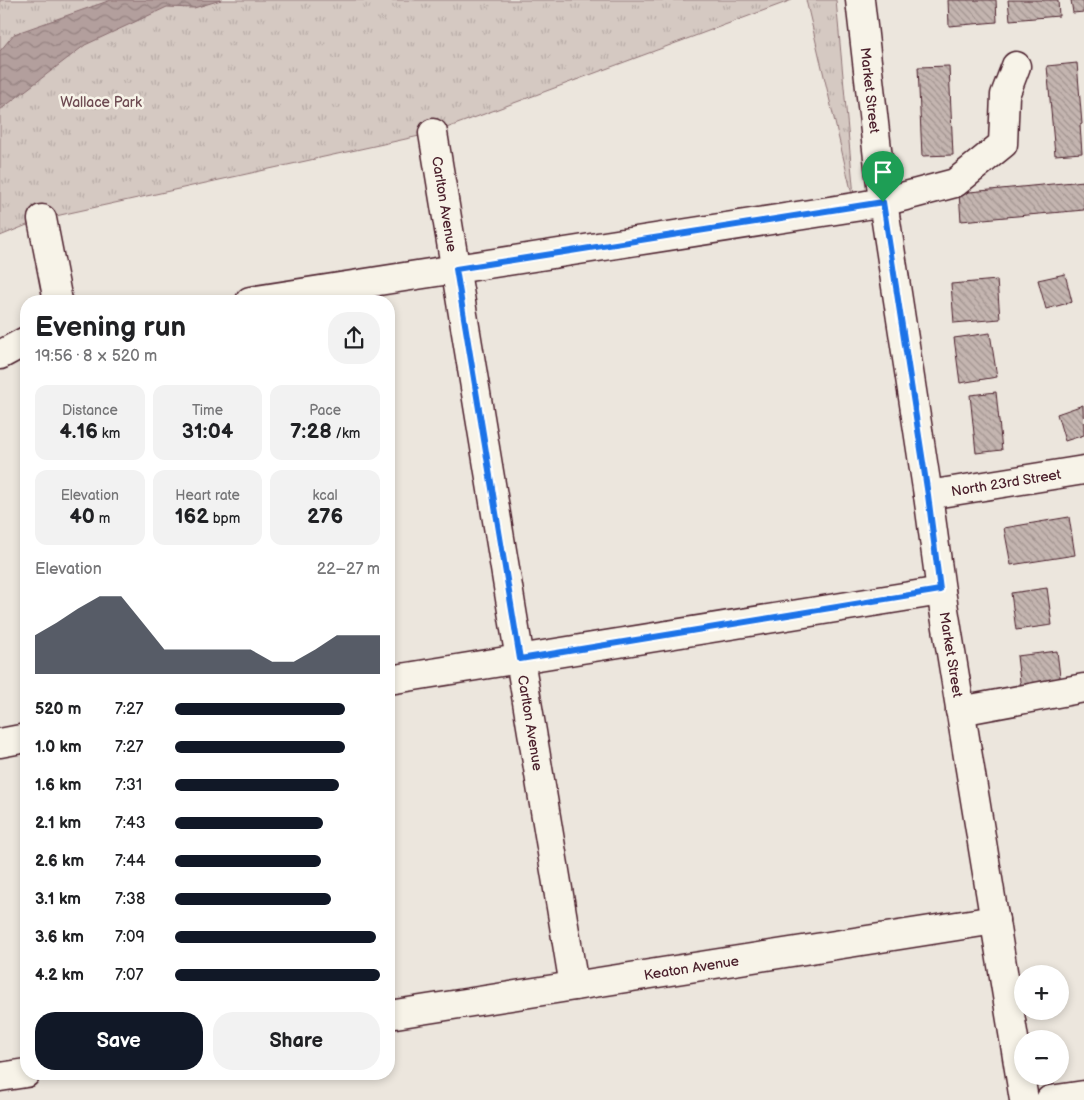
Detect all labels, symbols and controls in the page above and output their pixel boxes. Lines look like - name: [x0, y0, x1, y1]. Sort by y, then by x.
- street label: Market Street: [856, 47, 883, 135]
- park label: Wallace Park: [60, 94, 142, 111]
- pin: [862, 151, 904, 202]
- street label: Carlton Avenue: [428, 155, 461, 253]
- icon: arrive: [869, 158, 897, 186]
- text: Evening run: [35, 311, 186, 344]
- button: share: [328, 312, 380, 364]
- text: 19:56 · 8 × 520 m: [35, 347, 157, 366]
- text: Distance: [62, 402, 118, 419]
- text: Time: [192, 402, 223, 419]
- text: Pace: [309, 402, 341, 419]
- text: 4.16: [59, 419, 98, 444]
- text: 31:04: [182, 419, 233, 444]
- text: 7:28: [290, 419, 332, 444]
- text: km: [98, 425, 120, 442]
- text: /km: [332, 425, 360, 442]
- street label: North 23rd Street: [950, 466, 1063, 500]
- text: Elevation: [61, 487, 119, 504]
- text: Heart rate: [175, 487, 240, 504]
- text: kcal: [313, 487, 338, 504]
- text: 40: [69, 504, 95, 529]
- text: 162: [175, 504, 209, 529]
- text: 276: [307, 504, 343, 529]
- text: m: [95, 510, 110, 527]
- text: bpm: [209, 510, 240, 527]
- text: Elevation: [35, 560, 102, 579]
- text: 22–27 m: [317, 560, 380, 579]
- street label: Market Street: [936, 611, 966, 699]
- street label: Carlton Avenue: [514, 674, 546, 772]
- text: 520 m: [35, 700, 81, 719]
- text: 7:27: [115, 700, 143, 719]
- text: 1.0 km: [35, 738, 82, 757]
- text: 7:27: [115, 738, 143, 757]
- text: 1.6 km: [35, 776, 81, 795]
- text: 7:31: [115, 776, 142, 795]
- text: 2.1 km: [35, 814, 81, 833]
- text: 7:43: [115, 814, 146, 833]
- text: 2.6 km: [35, 852, 84, 871]
- text: 7:44: [115, 852, 146, 871]
- text: 3.1 km: [35, 890, 81, 909]
- text: 7:38: [115, 890, 145, 909]
- text: 3.6 km: [35, 928, 84, 947]
- text: 7:09: [115, 928, 145, 947]
- street label: Keaton Avenue: [643, 952, 740, 984]
- map controls: [1014, 965, 1069, 1085]
- button: +: [1014, 965, 1069, 1020]
- text: 4.2 km: [35, 966, 84, 985]
- text: 7:07: [115, 966, 143, 985]
- button: Save: [35, 1012, 203, 1070]
- button: Share: [213, 1012, 380, 1070]
- button: −: [1014, 1030, 1069, 1085]

